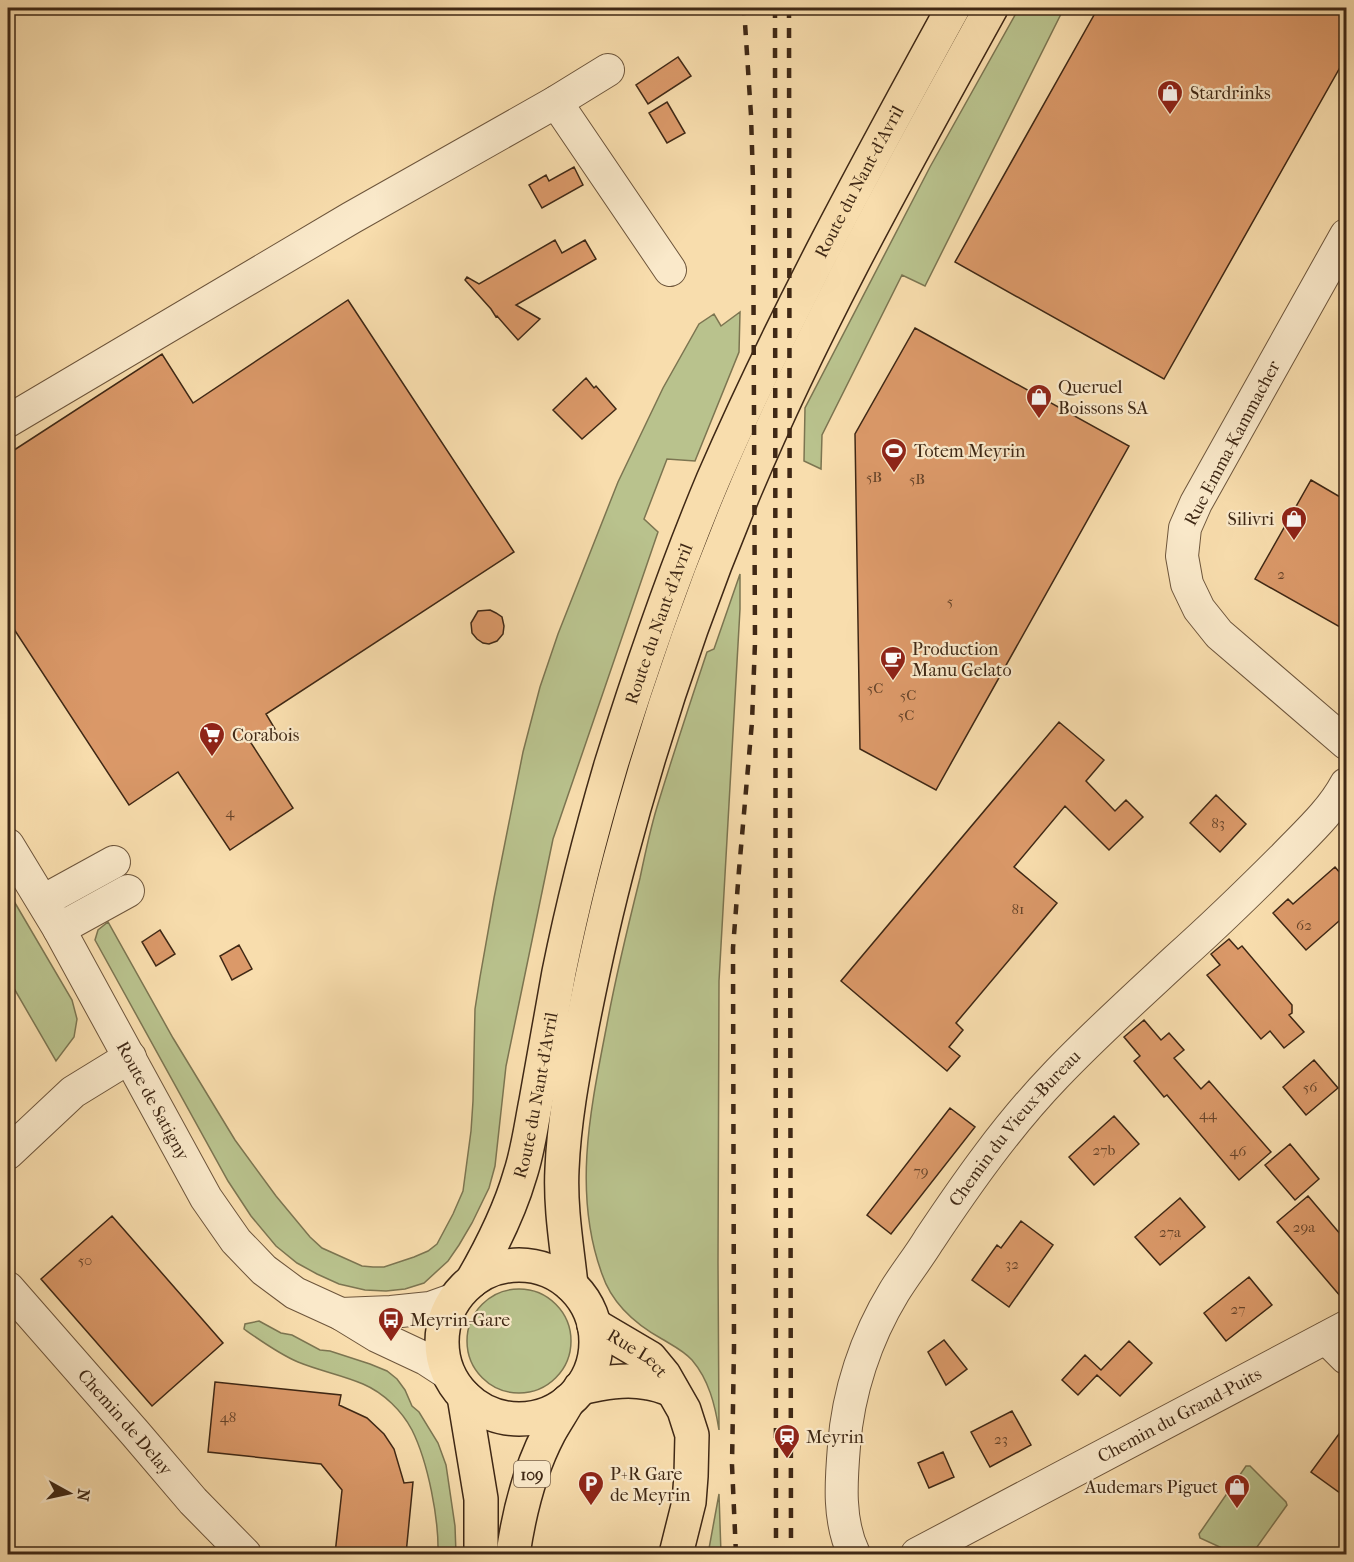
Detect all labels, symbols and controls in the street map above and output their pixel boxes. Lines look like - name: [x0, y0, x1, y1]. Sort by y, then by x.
- shop icon: Stardrinks: [1155, 78, 1185, 116]
- place label: Stardrinks: [1190, 83, 1271, 104]
- street label: Route du Nant-d'Avril: [811, 102, 909, 262]
- street label: Rue Emma-Kammacher: [1180, 357, 1285, 529]
- place label: Queruel Boissons SA: [1058, 377, 1149, 419]
- shop icon: Queruel Boissons SA: [1024, 382, 1054, 420]
- sports icon: Totem Meyrin: [879, 436, 909, 474]
- place label: Totem Meyrin: [914, 441, 1026, 462]
- house number: 5B: [866, 468, 882, 486]
- house number: 5B: [909, 470, 925, 488]
- shop icon: Silivri: [1279, 504, 1309, 542]
- place label: Silivri: [1227, 509, 1275, 530]
- street label: Route du Nant-d'Avril: [621, 541, 697, 707]
- house number: 2: [1277, 565, 1285, 583]
- house number: 5: [947, 592, 953, 610]
- place label: Production Manu Gelato: [912, 639, 1012, 681]
- cafe icon: Production Manu Gelato: [878, 644, 908, 682]
- house number: 5C: [867, 679, 883, 697]
- house number: 5C: [900, 686, 916, 704]
- house number: 5C: [898, 706, 914, 724]
- supermarket icon: Corabois: [197, 720, 227, 758]
- place label: Corabois: [232, 725, 300, 746]
- house number: 4: [226, 803, 236, 821]
- house number: 83: [1211, 814, 1225, 832]
- house number: 81: [1012, 900, 1024, 918]
- house number: 62: [1296, 916, 1312, 934]
- street label: Route du Nant-d'Avril: [510, 1010, 563, 1181]
- street label: Route de Satigny: [111, 1038, 194, 1165]
- street label: Chemin du Vieux-Bureau: [945, 1046, 1085, 1211]
- house number: 56: [1303, 1078, 1318, 1096]
- house number: 44: [1199, 1105, 1218, 1123]
- house number: 27b: [1093, 1141, 1116, 1159]
- house number: 46: [1230, 1142, 1247, 1160]
- house number: 79: [913, 1162, 929, 1180]
- house number: 29a: [1293, 1218, 1316, 1236]
- house number: 27a: [1159, 1223, 1182, 1241]
- house number: 50: [78, 1251, 92, 1269]
- house number: 32: [1005, 1255, 1019, 1273]
- house number: 27: [1231, 1300, 1245, 1318]
- bus stop icon: Meyrin-Gare: [376, 1305, 406, 1343]
- place label: Meyrin-Gare: [410, 1310, 510, 1331]
- street label: Rue Lect: [603, 1325, 672, 1382]
- street label: Chemin du Grand-Puits: [1094, 1363, 1266, 1467]
- street label: Chemin de Delay: [73, 1365, 177, 1481]
- house number: 48: [220, 1408, 236, 1426]
- station icon: Meyrin: [772, 1422, 802, 1460]
- place label: Meyrin: [806, 1427, 864, 1448]
- house number: 23: [994, 1430, 1008, 1448]
- road number: 109: [514, 1461, 550, 1487]
- north arrow: [39, 1463, 99, 1523]
- place label: P+R Gare de Meyrin: [610, 1464, 691, 1506]
- parking icon: P+R Gare de Meyrin: [576, 1469, 606, 1507]
- shop icon: Audemars Piguet: [1222, 1472, 1252, 1510]
- place label: Audemars Piguet: [1084, 1477, 1219, 1498]
- text: N: [73, 1488, 94, 1503]

